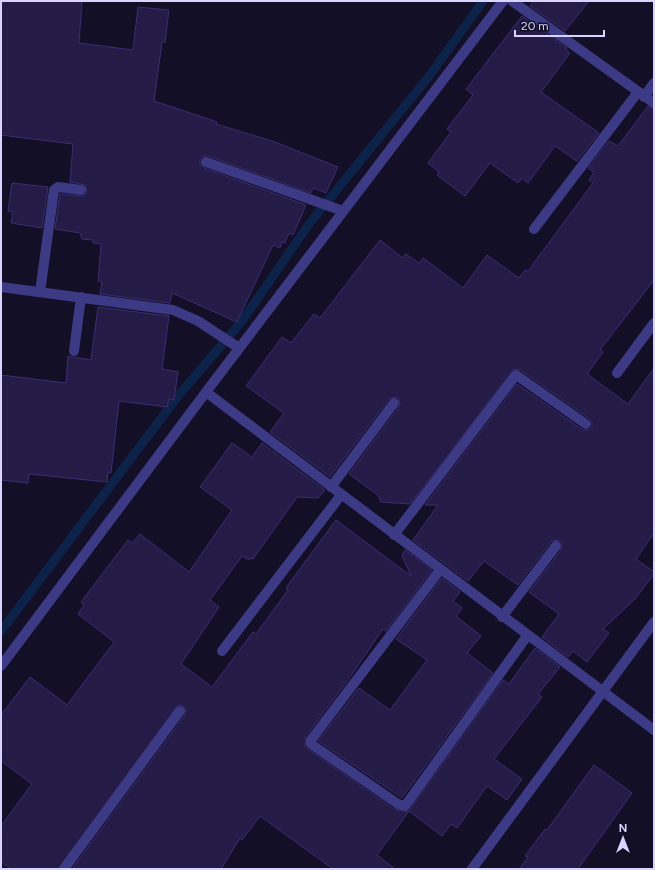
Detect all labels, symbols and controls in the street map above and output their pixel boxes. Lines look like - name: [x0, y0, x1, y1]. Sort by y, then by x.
- scale bar: [515, 12, 604, 38]
- text: 20 m: [521, 19, 549, 33]
- north arrow: [603, 818, 643, 858]
- text: N: [619, 822, 627, 835]

